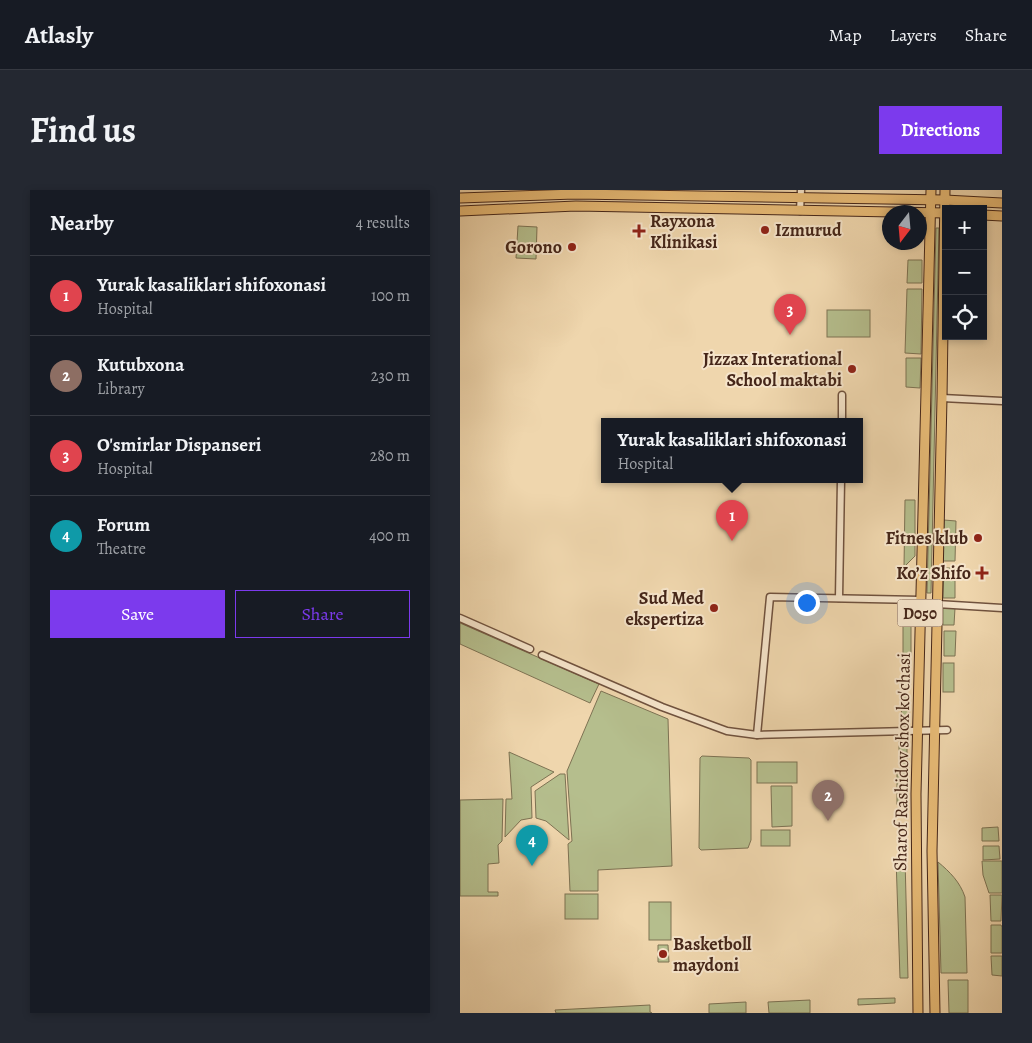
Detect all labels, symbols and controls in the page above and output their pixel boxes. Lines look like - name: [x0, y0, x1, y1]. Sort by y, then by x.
- text: Atlasly: [25, 19, 93, 51]
- text: Map: [829, 23, 862, 47]
- text: Layers: [890, 23, 937, 47]
- text: Share: [965, 23, 1007, 47]
- text: Find us: [30, 106, 136, 154]
- button: Directions: [879, 106, 1002, 154]
- north arrow: [882, 205, 927, 250]
- map controls: [942, 205, 987, 340]
- button: +: [942, 205, 987, 250]
- text: Nearby: [50, 209, 113, 237]
- place label: Rayxona Klinikasi: [650, 209, 718, 254]
- text: 4 results: [356, 212, 410, 234]
- place label: Izmurud: [775, 218, 842, 242]
- marker: Rayxona Klinikasi: [632, 224, 646, 238]
- marker: Izmurud: [759, 224, 771, 236]
- place label: Gorono: [505, 235, 562, 259]
- marker: Gorono: [566, 241, 578, 253]
- button: −: [942, 250, 987, 295]
- text: Yurak kasaliklari shifoxonasi: [97, 272, 326, 298]
- text: 1: [63, 285, 69, 307]
- text: 100 m: [371, 285, 410, 307]
- pin: 3: [774, 294, 806, 335]
- button: locate: [942, 295, 987, 340]
- text: Hospital: [97, 298, 153, 320]
- place label: Jizzax Interational School maktabi: [703, 347, 842, 392]
- text: Kutubxona: [97, 352, 184, 378]
- marker: Jizzax Interational School maktabi: [846, 363, 858, 375]
- text: 2: [62, 365, 70, 387]
- text: 230 m: [371, 365, 410, 387]
- text: Library: [97, 378, 145, 400]
- popup: [601, 418, 863, 483]
- text: Yurak kasaliklari shifoxonasi: [618, 427, 846, 453]
- text: O'smirlar Dispanseri: [97, 432, 261, 458]
- text: 3: [63, 445, 69, 467]
- text: 280 m: [370, 445, 410, 467]
- text: Hospital: [618, 453, 673, 475]
- text: Hospital: [97, 458, 153, 480]
- pin: 1: [716, 500, 748, 541]
- text: Forum: [97, 512, 150, 538]
- text: 4: [62, 525, 70, 547]
- text: 400 m: [369, 525, 410, 547]
- place label: Fitnes klub: [886, 526, 968, 550]
- marker: Fitnes klub: [972, 532, 984, 544]
- text: Theatre: [97, 538, 146, 560]
- place label: Ko’z Shifo: [896, 561, 971, 585]
- marker: Ko’z Shifo: [975, 566, 989, 580]
- place label: Sud Med ekspertiza: [626, 586, 704, 631]
- button: Save: [50, 590, 225, 638]
- button: Share: [235, 590, 410, 638]
- your location: [794, 590, 820, 616]
- road number: D050: [898, 599, 942, 626]
- marker: Sud Med ekspertiza: [708, 602, 720, 614]
- street label: Sharof Rashidov shox ko'chasi: [888, 653, 916, 871]
- pin: 2: [812, 780, 844, 821]
- pin: 4: [516, 825, 548, 866]
- place label: Basketboll maydoni: [673, 932, 752, 977]
- marker: Basketboll maydoni: [657, 948, 669, 960]

